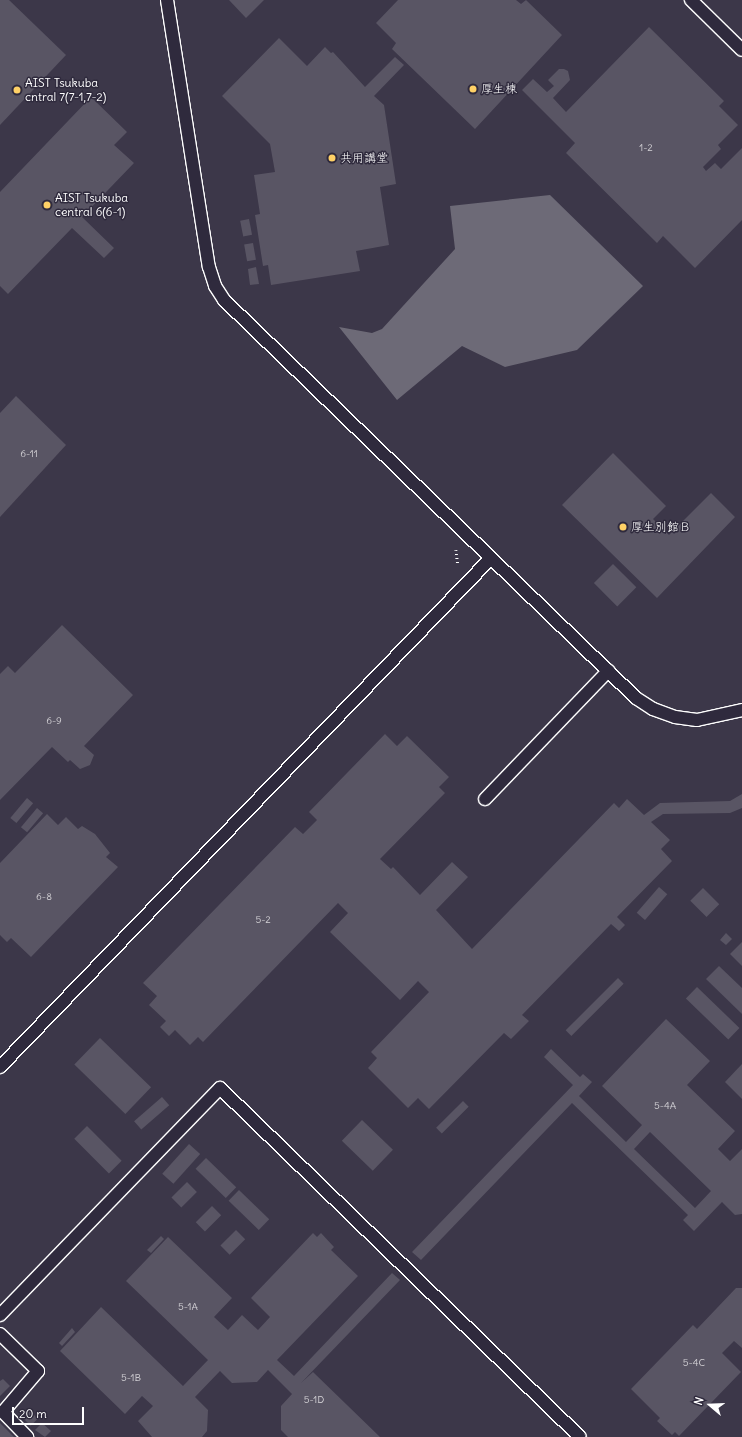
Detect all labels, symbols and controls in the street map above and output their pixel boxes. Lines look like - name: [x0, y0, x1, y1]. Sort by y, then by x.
- place label: AIST Tsukuba cntral 7(7-1,7-2): [25, 76, 106, 104]
- place label: 厚生棟: [481, 82, 517, 96]
- marker: 厚生棟: [468, 84, 478, 94]
- marker: AIST Tsukuba cntral 7(7-1,7-2): [12, 85, 22, 95]
- house number: 1-2: [639, 142, 653, 154]
- place label: 共用講堂: [340, 151, 388, 165]
- marker: 共用講堂: [327, 153, 337, 163]
- place label: AIST Tsukuba central 6(6-1): [55, 191, 128, 219]
- marker: AIST Tsukuba central 6(6-1): [42, 200, 52, 210]
- house number: 6-11: [20, 448, 38, 460]
- place label: 厚生別館Ｂ: [631, 520, 691, 534]
- marker: 厚生別館Ｂ: [618, 522, 628, 532]
- house number: 6-9: [46, 715, 62, 727]
- house number: 6-8: [36, 891, 52, 903]
- house number: 5-2: [255, 914, 271, 926]
- house number: 5-4A: [654, 1100, 676, 1112]
- house number: 5-1A: [178, 1301, 198, 1313]
- house number: 5-4C: [683, 1357, 705, 1369]
- house number: 5-1B: [121, 1372, 141, 1384]
- north arrow: [690, 1385, 730, 1425]
- house number: 5-1D: [304, 1394, 324, 1406]
- text: N: [691, 1395, 707, 1407]
- scale bar: [14, 1399, 86, 1425]
- text: 20 m: [19, 1406, 47, 1421]

